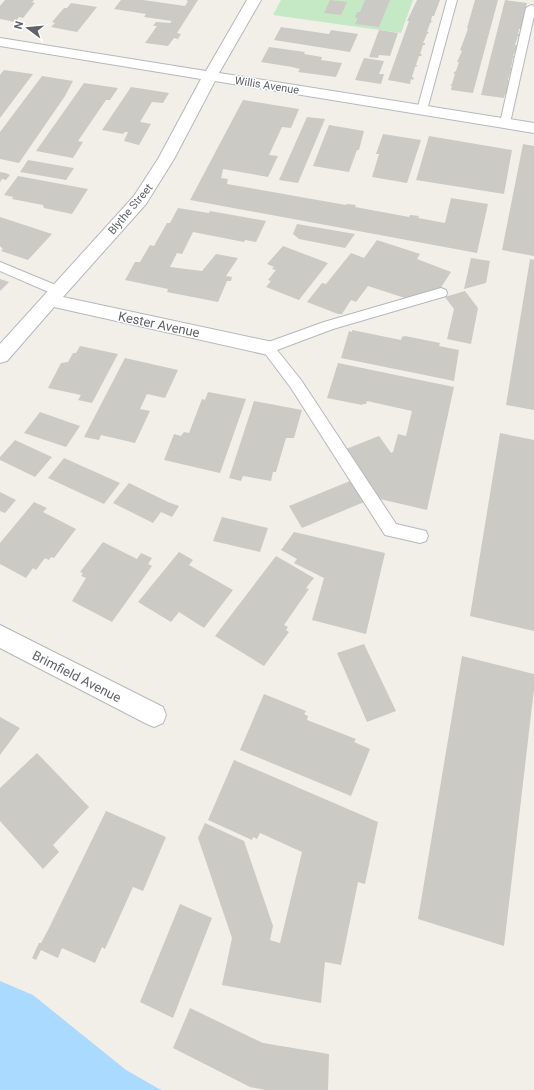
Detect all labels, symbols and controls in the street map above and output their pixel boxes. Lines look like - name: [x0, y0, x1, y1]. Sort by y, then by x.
- north arrow: [8, 8, 48, 48]
- text: N: [12, 20, 26, 31]
- street label: Willis Avenue: [234, 74, 300, 97]
- street label: Blythe Street: [105, 181, 156, 237]
- street label: Kester Avenue: [117, 309, 201, 340]
- street label: Brimfield Avenue: [30, 648, 124, 705]

